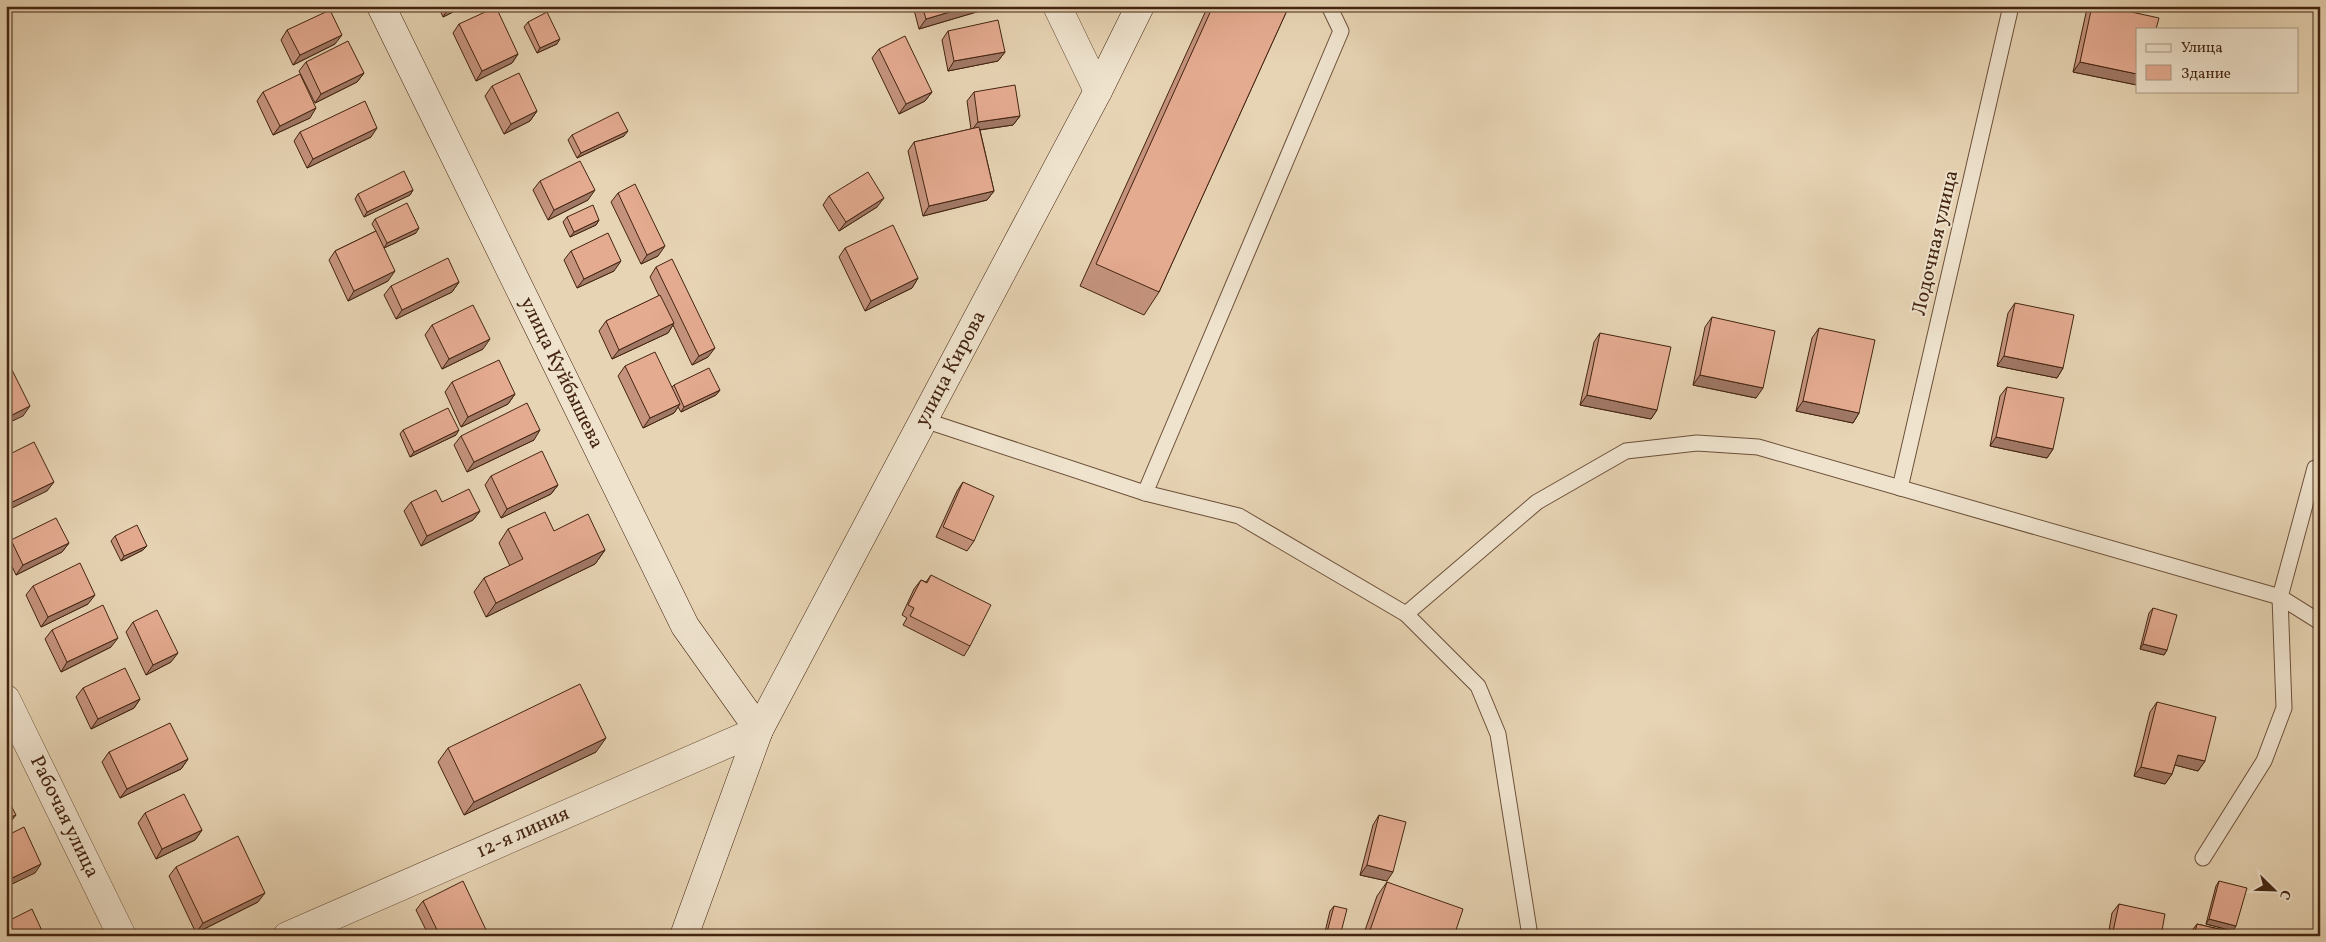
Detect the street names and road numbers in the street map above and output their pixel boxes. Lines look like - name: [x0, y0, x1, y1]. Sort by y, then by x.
- street label: Лодочная улица: [1906, 167, 1966, 318]
- street label: улица Куйбышева: [512, 292, 610, 454]
- street label: улица Кирова: [909, 306, 993, 432]
- street label: Рабочая улица: [22, 751, 106, 883]
- street label: 12-я линия: [472, 800, 574, 866]

